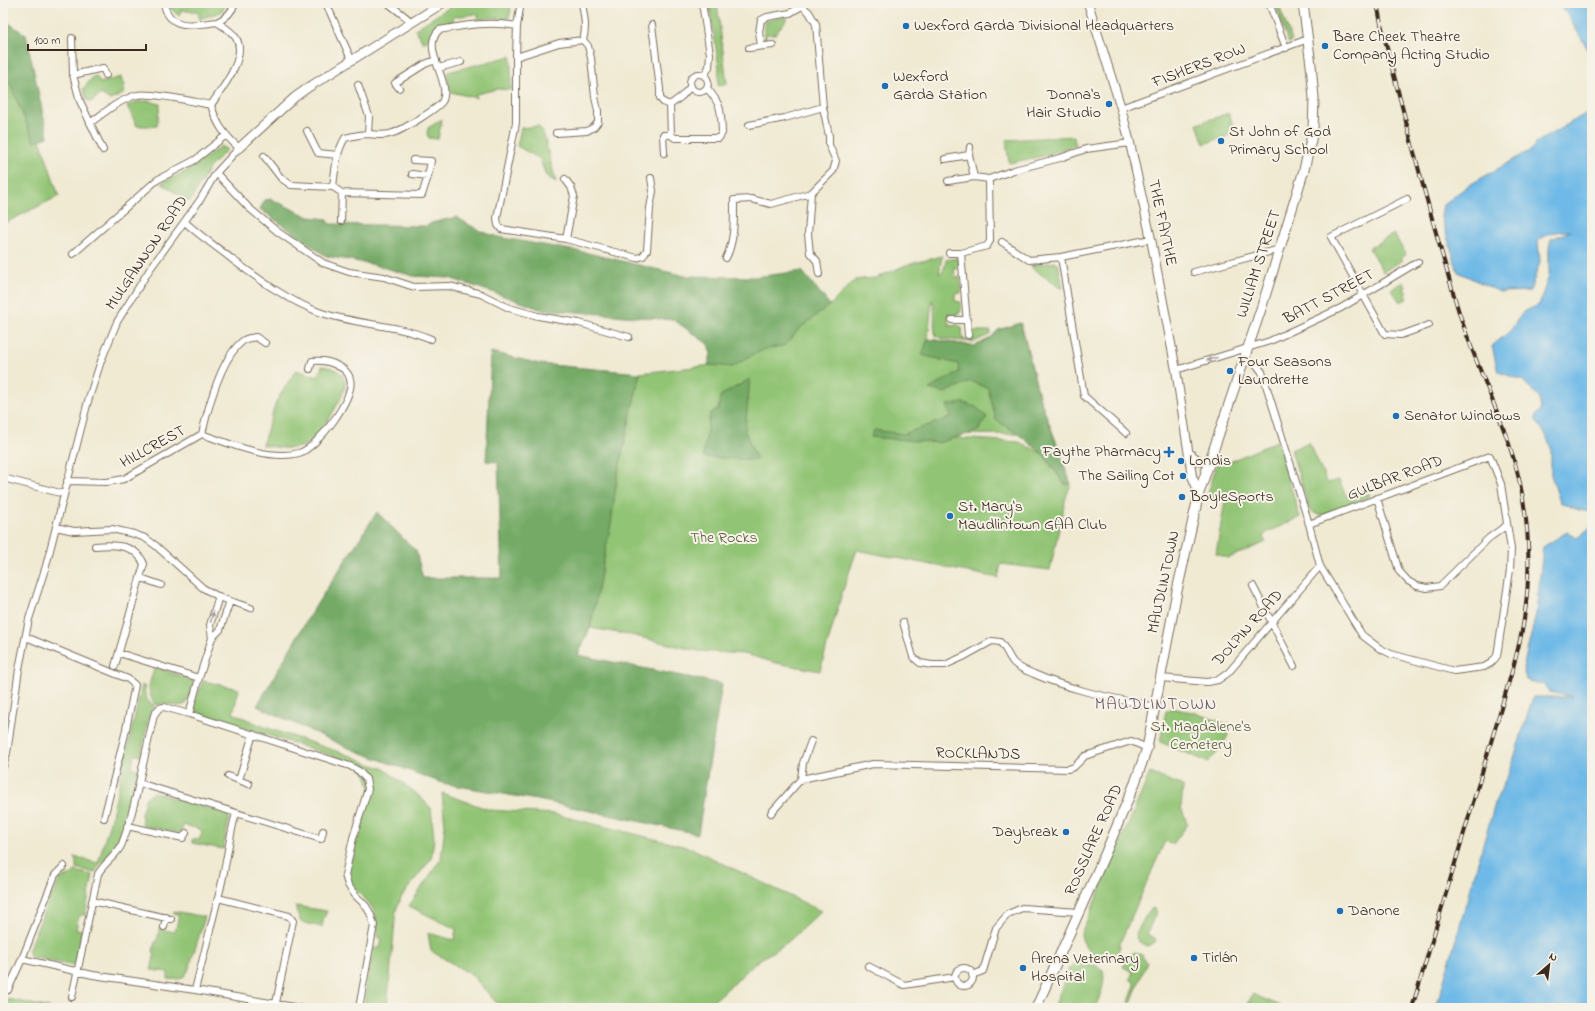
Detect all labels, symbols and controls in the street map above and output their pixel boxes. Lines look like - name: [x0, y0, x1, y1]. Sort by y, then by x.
- place label: Wexford Garda Divisional Headquarters: [914, 14, 1174, 38]
- marker: Wexford Garda Divisional Headquarters: [901, 21, 911, 31]
- place label: Bare Cheek Theatre Company Acting Studio: [1332, 25, 1490, 67]
- scale bar: [28, 26, 146, 52]
- text: 100 m: [34, 32, 61, 50]
- street label: FISHERS ROW: [1148, 37, 1249, 95]
- marker: Bare Cheek Theatre Company Acting Studio: [1320, 41, 1330, 51]
- place label: Wexford Garda Station: [893, 65, 987, 107]
- marker: Wexford Garda Station: [880, 81, 890, 91]
- place label: Donna's Hair Studio: [1026, 83, 1101, 125]
- marker: Donna's Hair Studio: [1104, 99, 1114, 109]
- place label: St John of God Primary School: [1229, 120, 1331, 162]
- marker: St John of God Primary School: [1216, 136, 1226, 146]
- street label: THE FAYTHE: [1141, 178, 1183, 268]
- street label: MULGANNON ROAD: [100, 191, 194, 315]
- street label: WILLIAM STREET: [1230, 207, 1288, 321]
- street label: BATT STREET: [1278, 263, 1379, 331]
- place label: Four Seasons Laundrette: [1237, 350, 1332, 392]
- one-way arrow: [1206, 356, 1218, 362]
- marker: Four Seasons Laundrette: [1225, 366, 1235, 376]
- place label: Senator Windows: [1404, 404, 1521, 428]
- marker: Senator Windows: [1391, 411, 1401, 421]
- street label: HILLCREST: [116, 419, 190, 475]
- place label: Faythe Pharmacy: [1041, 440, 1161, 464]
- marker: Faythe Pharmacy: [1164, 447, 1174, 457]
- place label: Londis: [1189, 449, 1231, 473]
- street label: GULBAR ROAD: [1344, 449, 1446, 507]
- marker: Londis: [1176, 456, 1186, 466]
- place label: The Sailing Cot: [1078, 464, 1176, 488]
- marker: The Sailing Cot: [1178, 471, 1188, 481]
- place label: BoyleSports: [1189, 485, 1274, 509]
- marker: BoyleSports: [1177, 492, 1187, 502]
- place label: St. Mary's Maudlintown GAA Club: [958, 495, 1107, 537]
- marker: St. Mary's Maudlintown GAA Club: [945, 511, 955, 521]
- park label: The Rocks: [690, 526, 758, 550]
- street label: MAUDLINTOWN: [1141, 528, 1187, 636]
- street label: DOLPIN ROAD: [1206, 584, 1289, 673]
- one-way arrow: [209, 611, 215, 623]
- district label: MAUDLINTOWN: [1095, 692, 1217, 717]
- park label: St. Magdalene's Cemetery: [1151, 715, 1251, 757]
- street label: ROCKLANDS: [935, 741, 1021, 767]
- street label: ROSSLARE ROAD: [1059, 781, 1129, 899]
- place label: Daybreak: [991, 820, 1059, 844]
- marker: Daybreak: [1061, 827, 1071, 837]
- place label: Danone: [1347, 899, 1400, 923]
- marker: Danone: [1335, 906, 1345, 916]
- north arrow: [1529, 945, 1569, 985]
- place label: Tirlán: [1202, 946, 1238, 970]
- place label: Arena Veterinary Hospital: [1031, 947, 1139, 989]
- text: N: [1546, 948, 1560, 966]
- marker: Tirlán: [1189, 953, 1199, 963]
- marker: Arena Veterinary Hospital: [1018, 963, 1028, 973]

